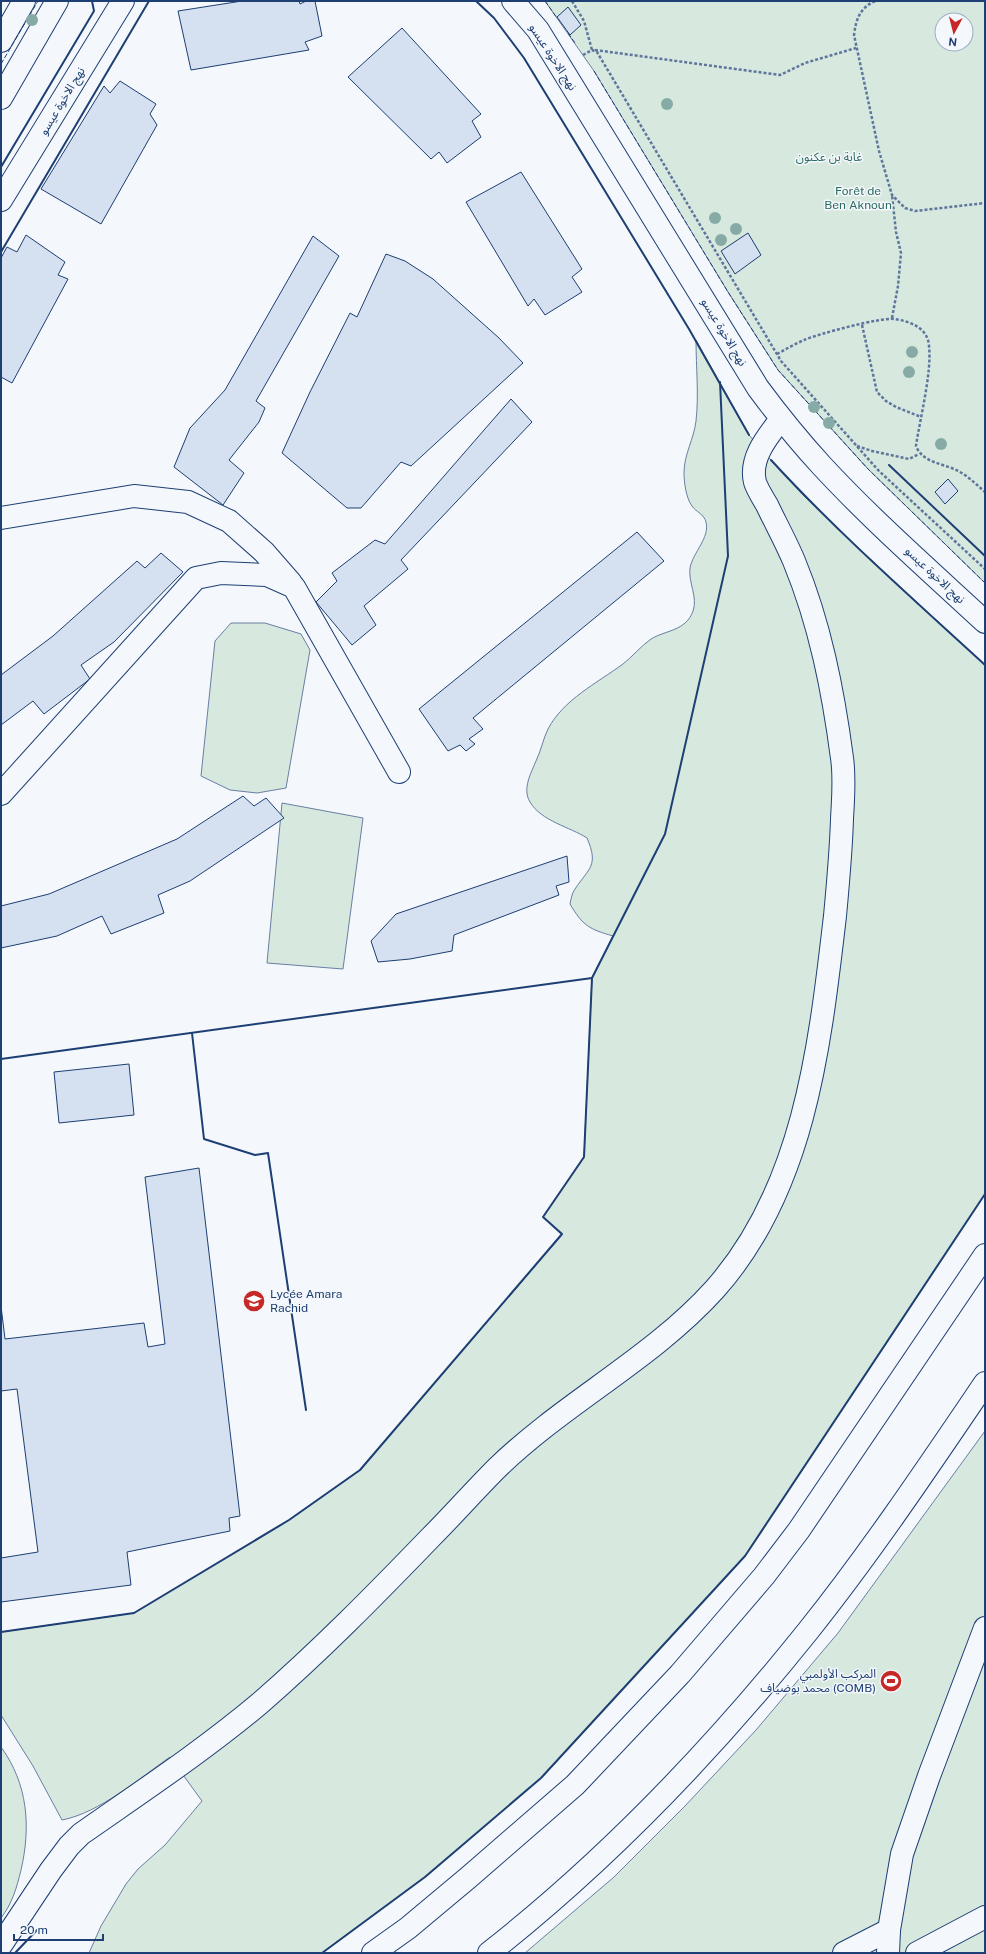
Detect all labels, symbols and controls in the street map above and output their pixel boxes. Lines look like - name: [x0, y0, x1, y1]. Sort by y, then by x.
- north arrow: [934, 12, 974, 52]
- street label: نهج الاخوة عيسو: [525, 21, 580, 94]
- text: N: [948, 35, 958, 48]
- street label: نهج الاخوة عيسو: [36, 65, 89, 139]
- park label: غابة بن عكنون: [796, 150, 862, 164]
- park label: Forêt de Ben Aknoun: [824, 184, 892, 212]
- street label: نهج الاخوة عيسو: [697, 296, 750, 370]
- street label: نهج الاخوة عيسو: [901, 544, 968, 608]
- place label: Lycée Amara Rachid: [270, 1287, 342, 1315]
- school or university icon: Lycée Amara Rachid: [241, 1288, 267, 1314]
- place label: المركب الأولمبي محمد بوضياف (COMB): [760, 1667, 876, 1695]
- sports icon: المركب الأولمبي محمد بوضياف (COMB): [878, 1668, 904, 1694]
- scale bar: [14, 1916, 103, 1942]
- text: 20 m: [20, 1923, 48, 1937]

